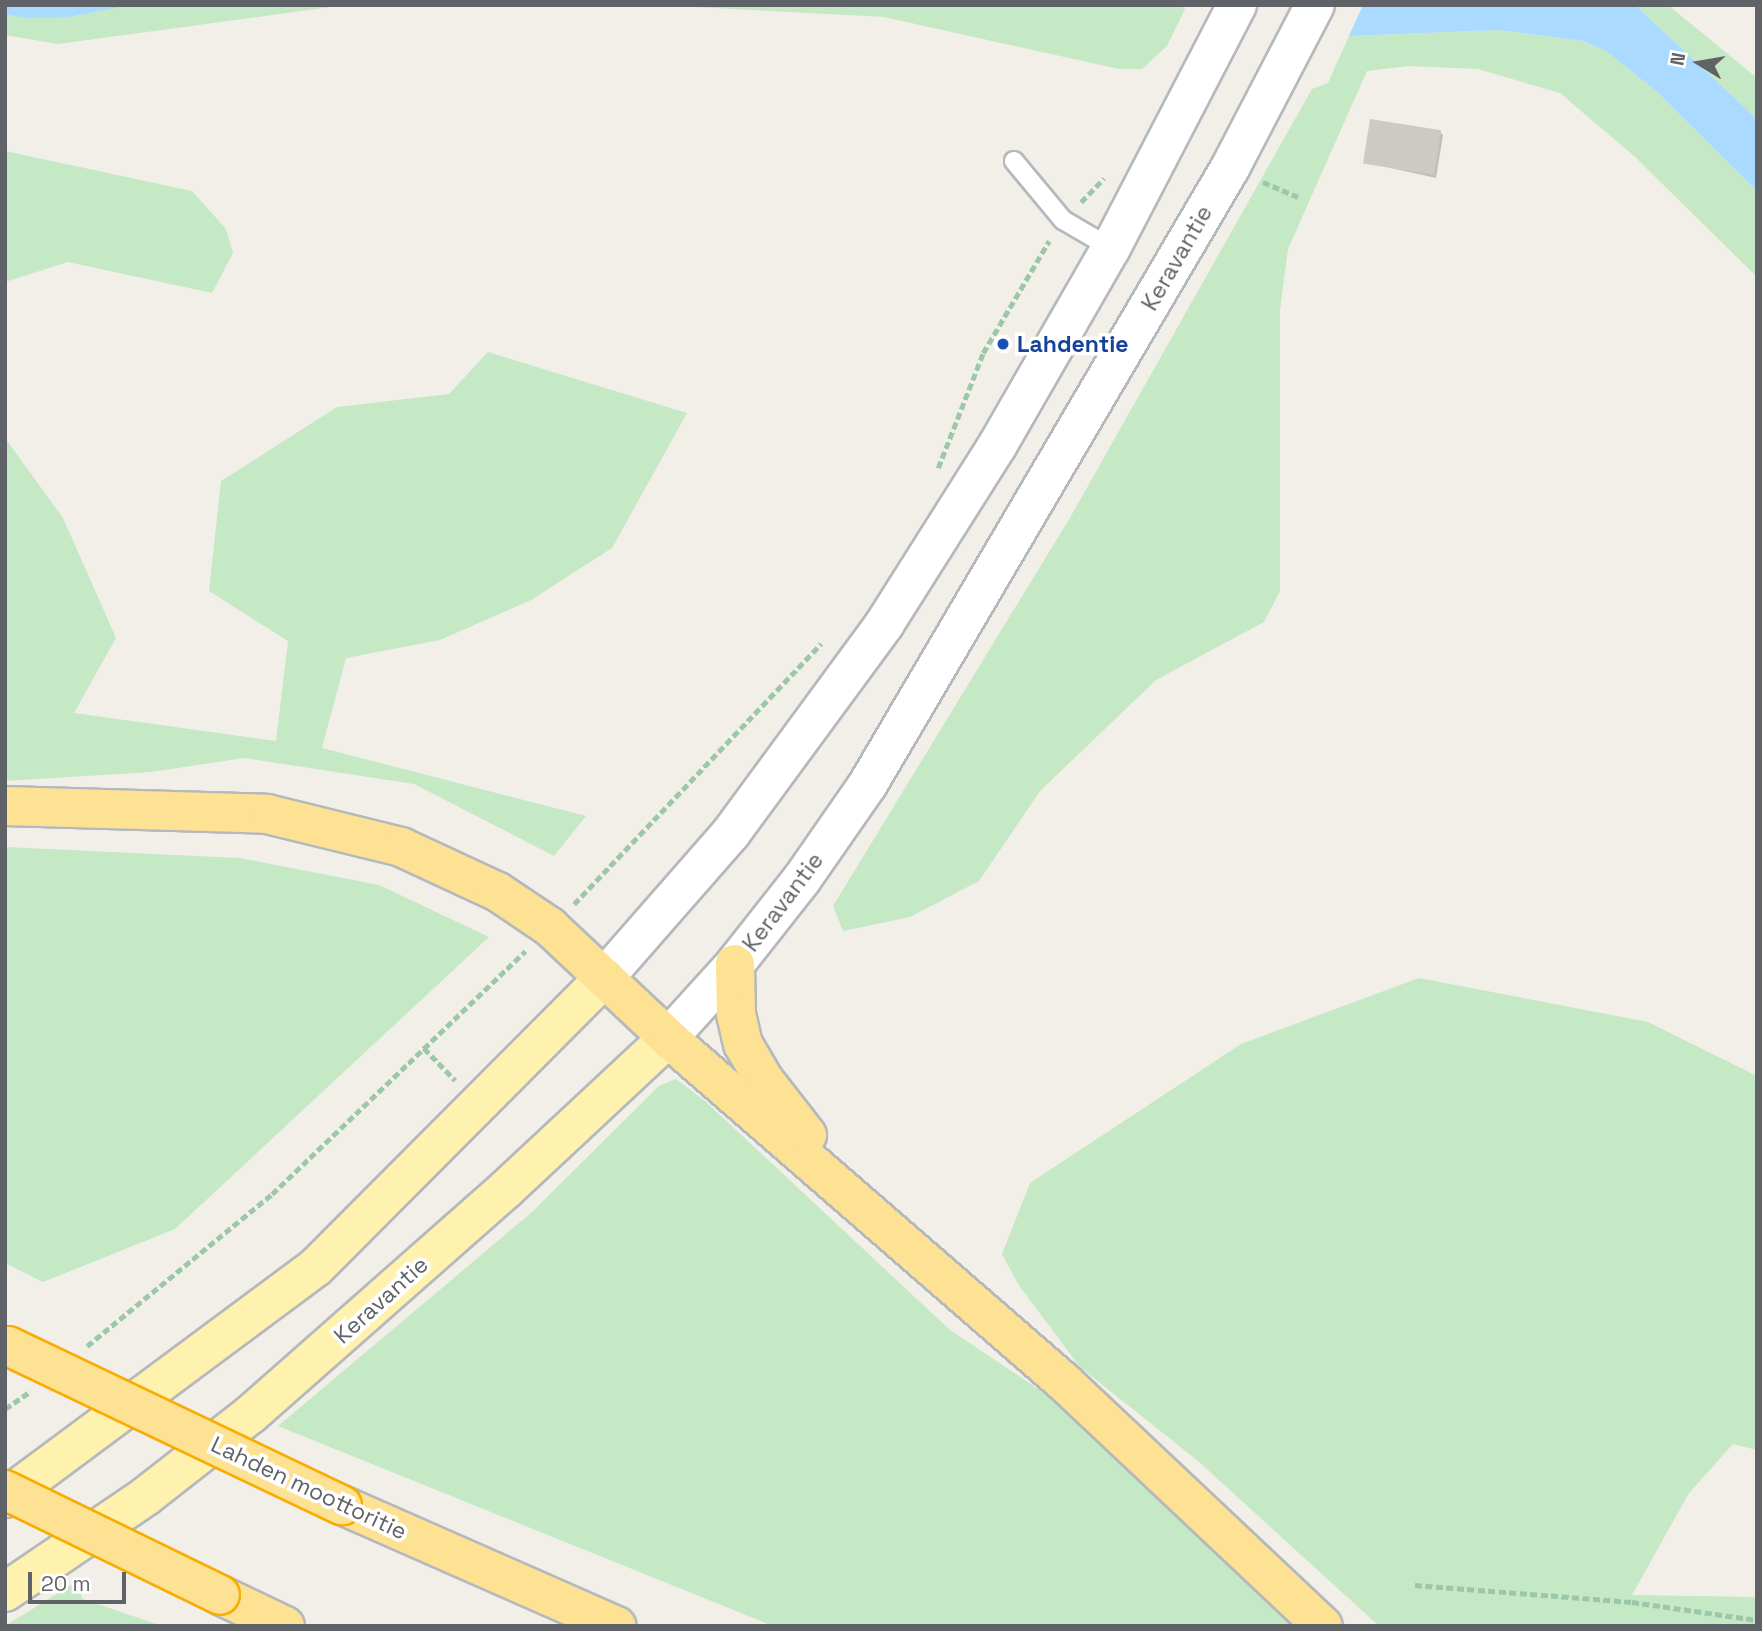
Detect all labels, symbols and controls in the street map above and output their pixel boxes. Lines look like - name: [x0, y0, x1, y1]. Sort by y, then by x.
- north arrow: [1664, 28, 1734, 98]
- text: N: [1664, 50, 1691, 68]
- street label: Keravantie: [1136, 200, 1218, 316]
- place label: Lahdentie: [1017, 330, 1129, 358]
- marker: Lahdentie: [995, 336, 1011, 352]
- street label: Keravantie: [737, 847, 829, 957]
- street label: Keravantie: [328, 1251, 434, 1349]
- street label: Lahden moottoritie: [207, 1431, 411, 1545]
- scale bar: [32, 1558, 130, 1602]
- text: 20 m: [41, 1570, 91, 1597]

